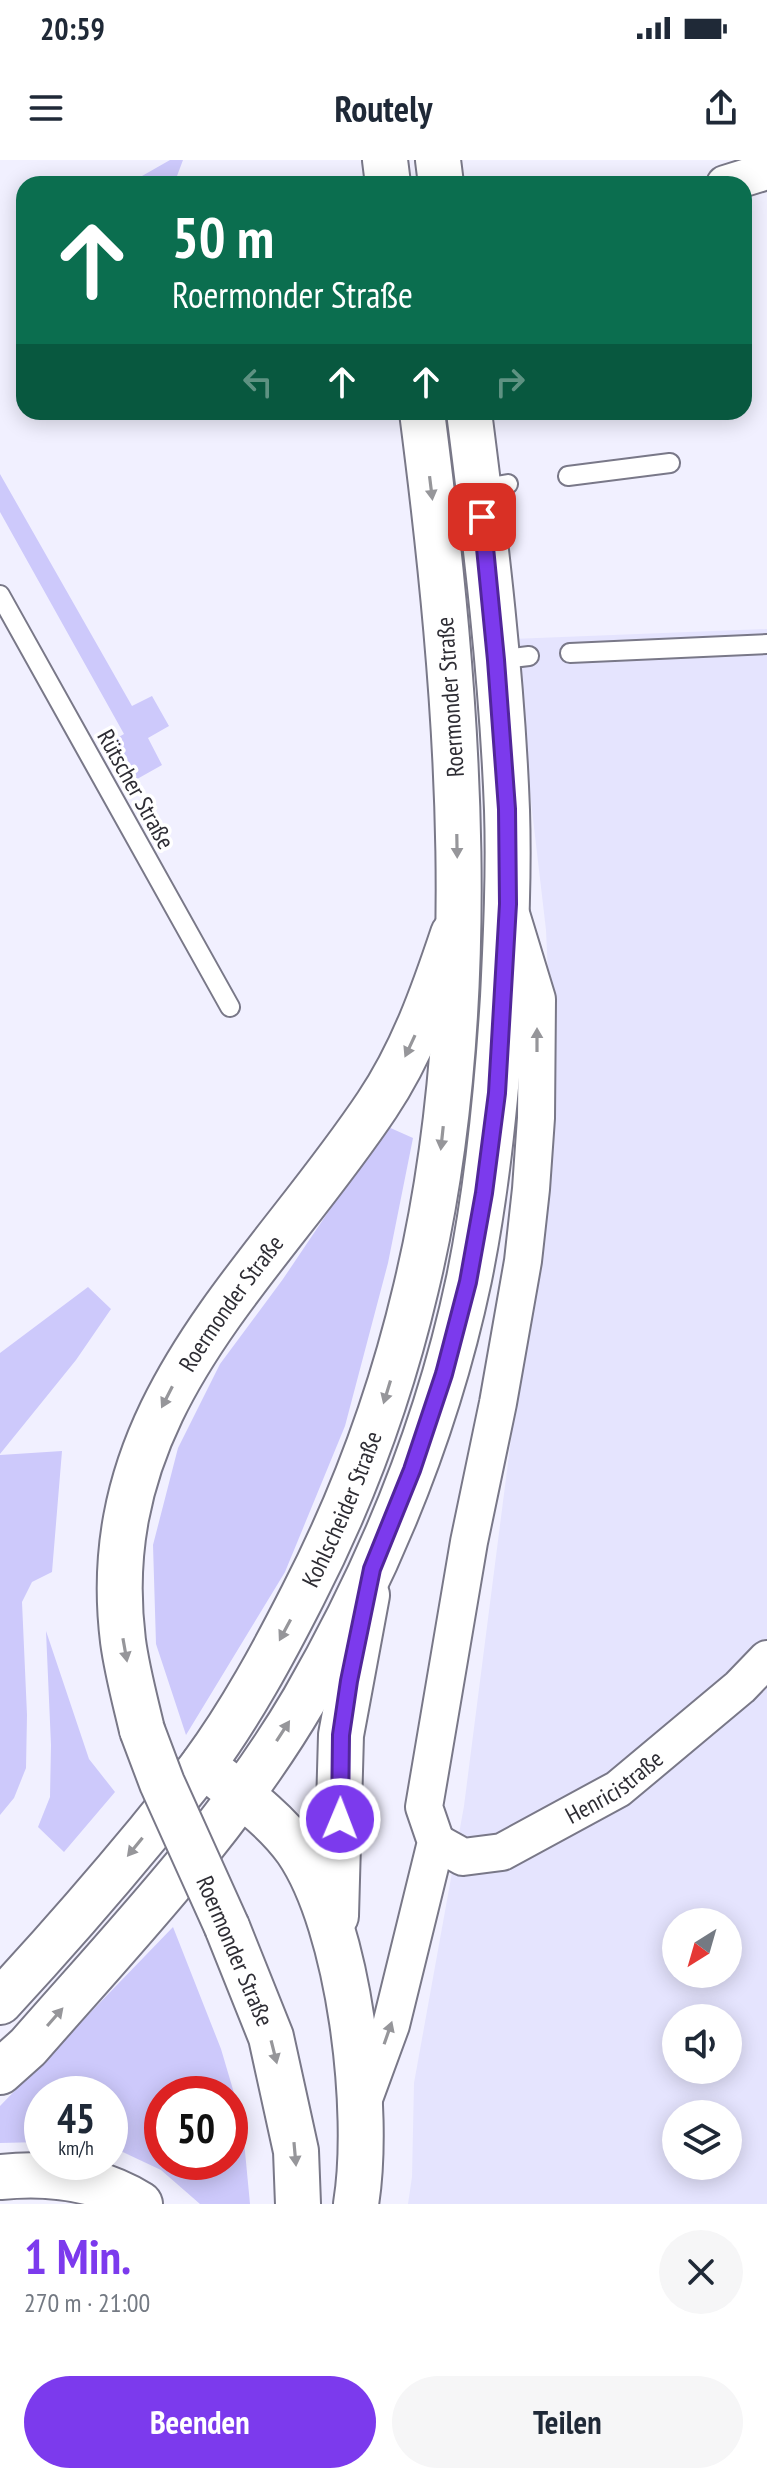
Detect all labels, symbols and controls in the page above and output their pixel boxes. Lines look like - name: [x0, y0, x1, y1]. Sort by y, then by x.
- text: 20:59: [40, 9, 105, 48]
- text: Routely: [335, 85, 432, 132]
- icon: menu: [24, 86, 68, 130]
- icon: share: [699, 86, 743, 130]
- text: 50 m: [172, 201, 274, 273]
- icon: ahead: [40, 208, 144, 312]
- text: Roermonder Straße: [172, 271, 413, 318]
- icon: left: [236, 360, 280, 404]
- icon: ahead: [320, 360, 364, 404]
- icon: ahead: [404, 360, 448, 404]
- icon: right: [488, 360, 532, 404]
- one-way arrow: [425, 476, 438, 501]
- pin: [448, 483, 516, 551]
- icon: arrive: [460, 495, 504, 539]
- street label: Roermonder Straße: [429, 616, 471, 778]
- street label: Rütscher Straße: [90, 724, 182, 854]
- one-way arrow: [450, 834, 463, 859]
- one-way arrow: [531, 1027, 543, 1052]
- one-way arrow: [404, 1034, 417, 1058]
- one-way arrow: [436, 1126, 449, 1151]
- street label: Roermonder Straße: [171, 1228, 290, 1377]
- one-way arrow: [380, 1380, 393, 1404]
- one-way arrow: [161, 1386, 174, 1409]
- street label: Kohlscheider Straße: [294, 1427, 388, 1592]
- one-way arrow: [278, 1619, 291, 1642]
- one-way arrow: [119, 1637, 132, 1662]
- one-way arrow: [276, 1720, 290, 1742]
- street label: Henricistraße: [560, 1743, 669, 1830]
- position arrow: [298, 1777, 382, 1861]
- one-way arrow: [127, 1837, 144, 1857]
- street label: Roermonder Straße: [189, 1871, 281, 2031]
- north arrow: [662, 1908, 742, 1988]
- map controls: [662, 1908, 742, 2180]
- button: sound: [662, 2004, 742, 2084]
- one-way arrow: [45, 2007, 63, 2026]
- one-way arrow: [382, 2021, 394, 2045]
- one-way arrow: [269, 2040, 281, 2065]
- speed limit sign: 50: [144, 2076, 248, 2180]
- text: 45: [57, 2092, 95, 2144]
- button: layers: [662, 2100, 742, 2180]
- text: km/h: [58, 2135, 94, 2161]
- one-way arrow: [289, 2142, 302, 2167]
- text: 1 Min.: [24, 2225, 131, 2287]
- button: close: [659, 2230, 743, 2314]
- text: 270 m · 21:00: [24, 2286, 150, 2319]
- button: Beenden: [24, 2376, 376, 2468]
- button: Teilen: [392, 2376, 743, 2468]

